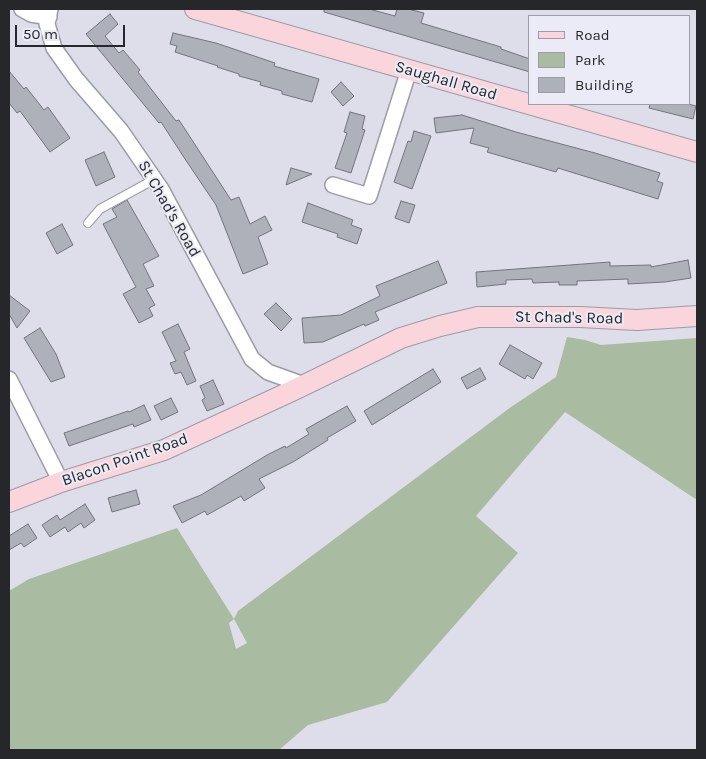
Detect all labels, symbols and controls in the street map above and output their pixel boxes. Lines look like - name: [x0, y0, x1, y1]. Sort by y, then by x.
- scale bar: [18, 15, 128, 47]
- legend: [528, 15, 691, 105]
- text: 50 m: [23, 25, 58, 43]
- text: Road: [575, 26, 610, 44]
- text: Park: [575, 51, 605, 69]
- street label: Saughall Road: [393, 57, 499, 105]
- text: Building: [575, 76, 633, 94]
- street label: St Chad's Road: [134, 157, 204, 261]
- street label: St Chad's Road: [515, 307, 623, 329]
- street label: Blacon Point Road: [59, 429, 191, 491]

